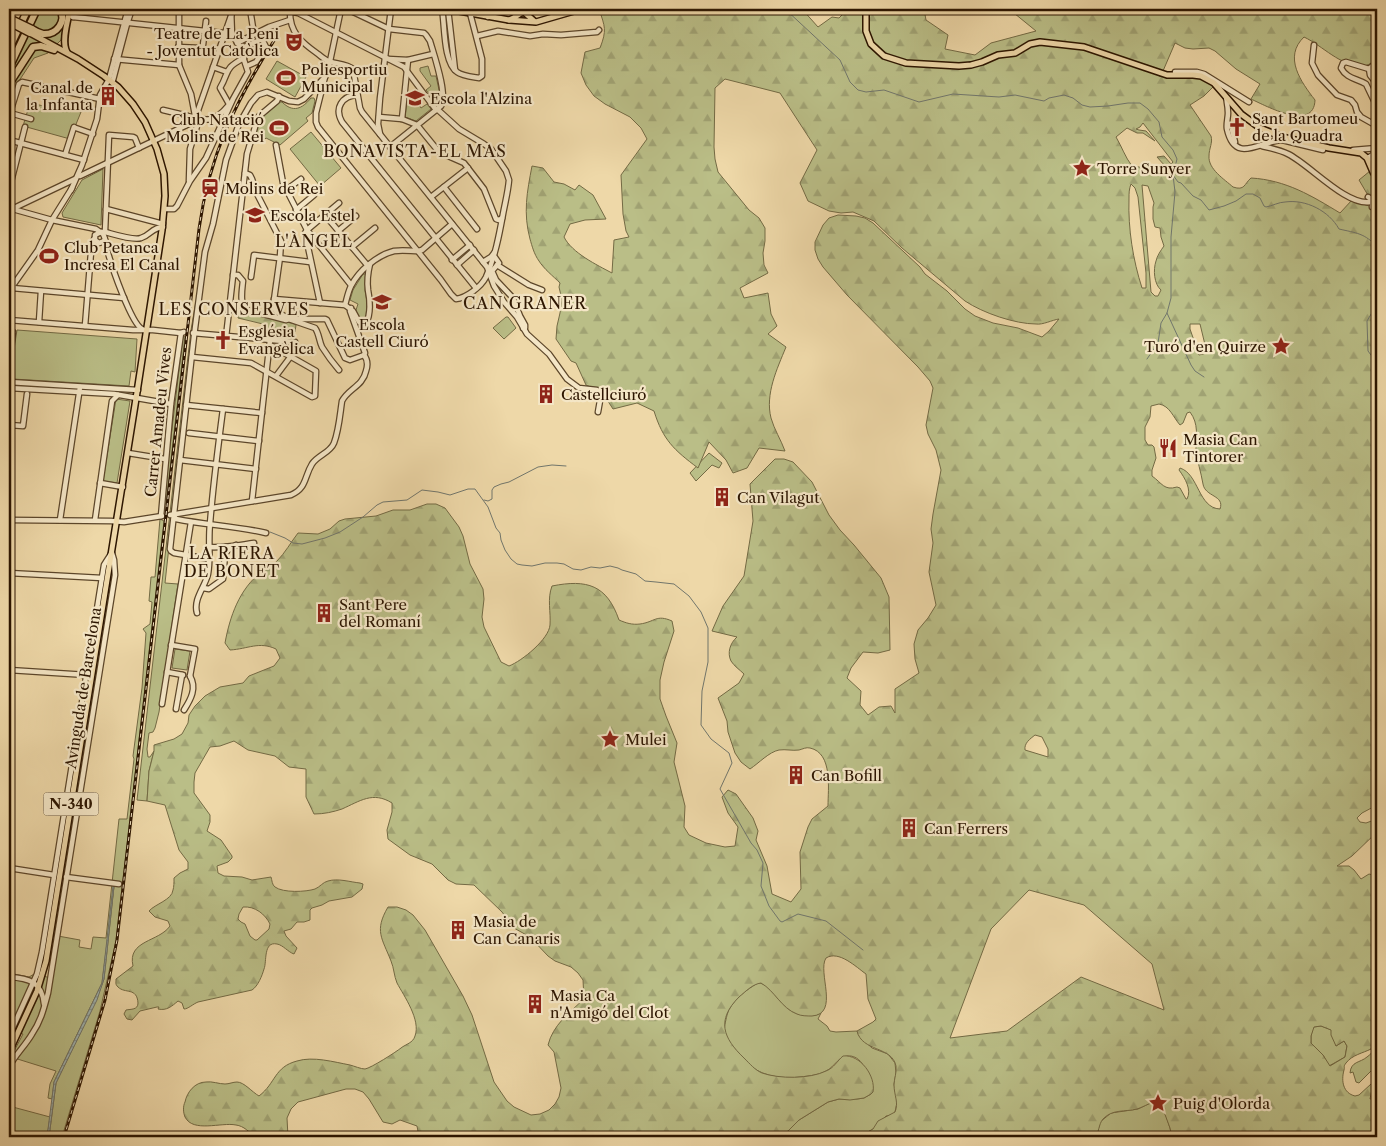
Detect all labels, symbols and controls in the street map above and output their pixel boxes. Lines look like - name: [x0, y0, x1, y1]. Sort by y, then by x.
- place label: Teatre de La Peni - Joventut Catòlica: [146, 24, 279, 60]
- theatre icon: Teatre de La Peni - Joventut Catòlica: [283, 31, 305, 53]
- place label: Poliesportiu Municipal: [301, 60, 388, 96]
- sports icon: Poliesportiu Municipal: [275, 67, 297, 89]
- place label: Canal de la Infanta: [26, 78, 93, 114]
- building icon: Canal de la Infanta: [97, 85, 119, 107]
- school or university icon: Escola l'Alzina: [404, 87, 426, 109]
- place label: Escola l'Alzina: [430, 89, 532, 108]
- place label: Sant Bartomeu de la Quadra: [1252, 109, 1358, 145]
- place label: Club Natació Molins de Rei: [166, 110, 264, 146]
- church icon: Sant Bartomeu de la Quadra: [1226, 116, 1248, 138]
- sports icon: Club Natació Molins de Rei: [268, 117, 290, 139]
- district label: BONAVISTA-EL MAS: [323, 141, 507, 161]
- place icon: Torre Sunyer: [1071, 157, 1093, 179]
- place label: Torre Sunyer: [1097, 159, 1191, 178]
- station icon: Molins de Rei: [199, 177, 221, 199]
- place label: Molins de Rei: [225, 179, 324, 198]
- school or university icon: Escola Estel: [244, 204, 266, 226]
- place label: Escola Estel: [270, 206, 356, 225]
- district label: L'ÀNGEL: [275, 231, 353, 251]
- place label: Club Petanca Incresa El Canal: [64, 238, 180, 274]
- sports icon: Club Petanca Incresa El Canal: [38, 245, 60, 267]
- school or university icon: Escola Castell Ciuró: [371, 291, 393, 313]
- district label: CAN GRANER: [463, 293, 587, 313]
- district label: LES CONSERVES: [159, 299, 309, 319]
- place label: Escola Castell Ciuró: [335, 315, 429, 351]
- place label: Església Evangèlica: [238, 322, 314, 358]
- church icon: Església Evangèlica: [212, 329, 234, 351]
- place icon: Turó d'en Quirze: [1270, 335, 1292, 357]
- place label: Turó d'en Quirze: [1144, 337, 1266, 356]
- street label: Carrer Amadeu Vives: [141, 346, 175, 498]
- building icon: Castellciuró: [535, 383, 557, 405]
- place label: Castellciuró: [561, 385, 647, 404]
- place label: Masia Can Tintorer: [1183, 430, 1258, 466]
- restaurant icon: Masia Can Tintorer: [1157, 437, 1179, 459]
- building icon: Can Vilagut: [711, 486, 733, 508]
- place label: Can Vilagut: [737, 488, 820, 507]
- district label: LA RIERA DE BONET: [184, 543, 280, 581]
- place label: Sant Pere del Romaní: [339, 595, 421, 631]
- building icon: Sant Pere del Romaní: [313, 602, 335, 624]
- street label: Avinguda de Barcelona: [61, 606, 105, 771]
- place icon: Mulei: [599, 728, 621, 750]
- place label: Mulei: [625, 730, 667, 749]
- building icon: Can Bofill: [785, 764, 807, 786]
- place label: Can Bofill: [811, 766, 882, 785]
- road number: N-340: [44, 792, 98, 816]
- building icon: Can Ferrers: [898, 817, 920, 839]
- place label: Can Ferrers: [924, 819, 1008, 838]
- place label: Masia de Can Canaris: [473, 912, 560, 948]
- building icon: Masia de Can Canaris: [447, 919, 469, 941]
- place label: Masia Ca n'Amigó del Clot: [550, 986, 669, 1022]
- building icon: Masia Ca n'Amigó del Clot: [524, 993, 546, 1015]
- place icon: Puig d'Olorda: [1147, 1092, 1169, 1114]
- place label: Puig d'Olorda: [1173, 1094, 1270, 1113]

